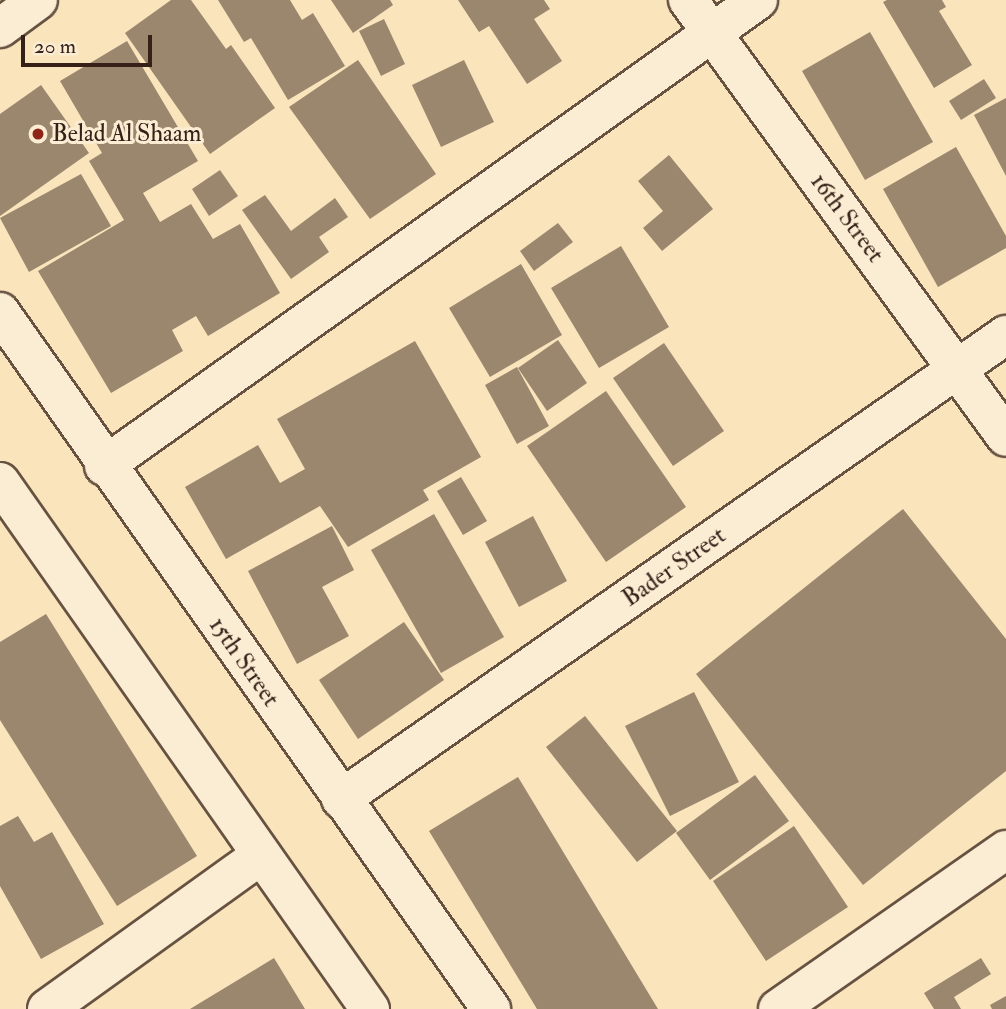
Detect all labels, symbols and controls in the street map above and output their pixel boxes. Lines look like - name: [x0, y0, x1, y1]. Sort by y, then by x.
- scale bar: [24, 21, 156, 65]
- text: 20 m: [34, 33, 76, 60]
- place label: Belad Al Shaam: [52, 120, 201, 148]
- marker: Belad Al Shaam: [30, 126, 46, 142]
- street label: 16th Street: [804, 168, 890, 268]
- street label: Bader Street: [617, 521, 731, 613]
- street label: 15th Street: [203, 612, 285, 712]

